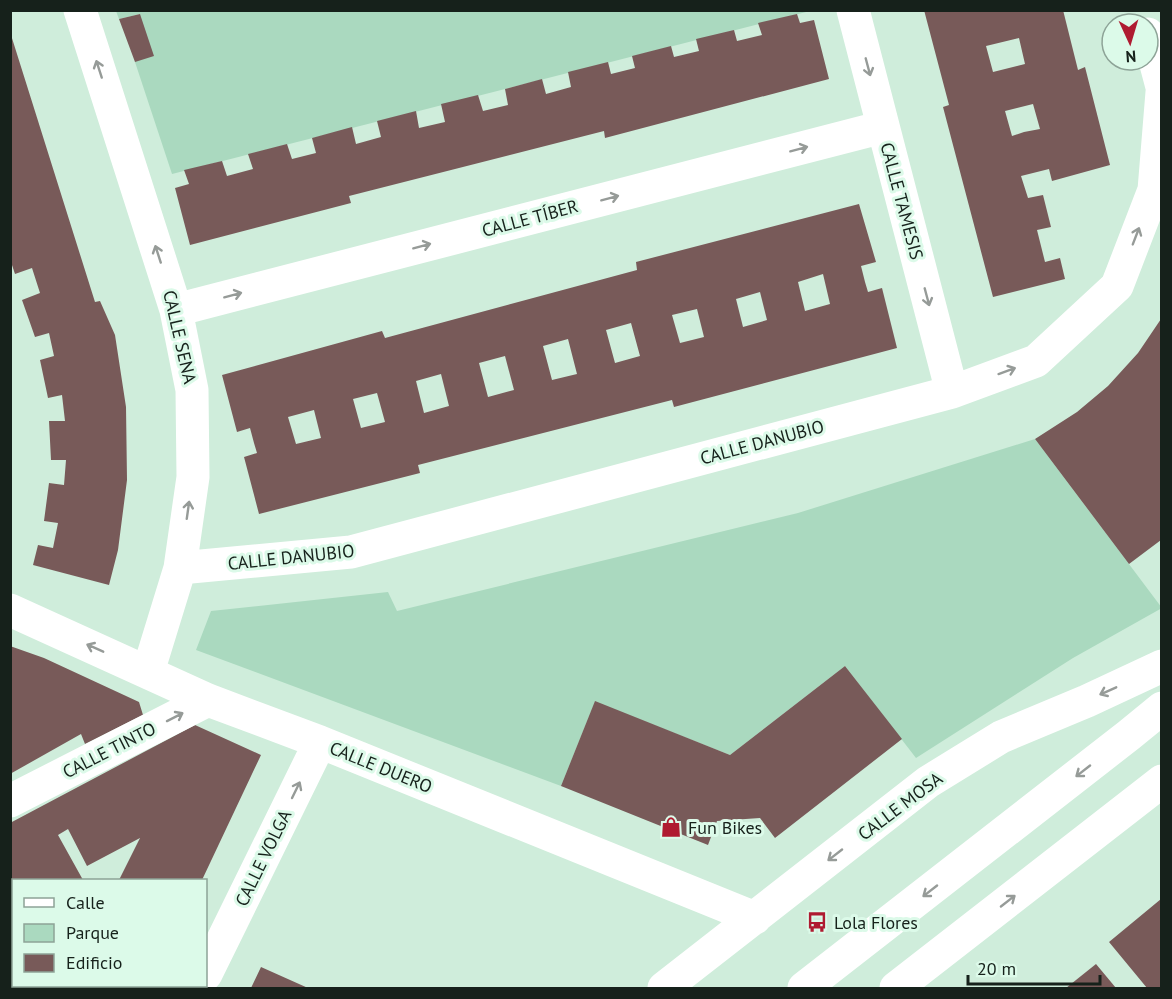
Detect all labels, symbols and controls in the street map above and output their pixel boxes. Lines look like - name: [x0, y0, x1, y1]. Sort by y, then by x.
- north arrow: [1100, 12, 1160, 72]
- text: N: [1125, 47, 1137, 67]
- one-way arrow: [862, 57, 874, 76]
- one-way arrow: [93, 60, 104, 79]
- street label: CALLE TAMESIS: [875, 140, 929, 262]
- one-way arrow: [789, 142, 808, 154]
- one-way arrow: [601, 191, 620, 203]
- street label: CALLE TÍBER: [479, 194, 581, 242]
- one-way arrow: [1132, 227, 1143, 246]
- one-way arrow: [412, 240, 431, 252]
- one-way arrow: [152, 245, 163, 264]
- one-way arrow: [922, 287, 934, 306]
- street label: CALLE SENA: [158, 288, 202, 386]
- one-way arrow: [223, 289, 242, 301]
- one-way arrow: [997, 365, 1016, 376]
- street label: CALLE DANUBIO: [698, 414, 826, 470]
- one-way arrow: [183, 501, 194, 521]
- street label: CALLE DANUBIO: [227, 539, 355, 575]
- one-way arrow: [86, 642, 104, 653]
- one-way arrow: [1100, 685, 1118, 697]
- one-way arrow: [165, 711, 183, 722]
- street label: CALLE TINTO: [59, 717, 159, 783]
- street label: CALLE DUERO: [326, 736, 436, 798]
- one-way arrow: [1076, 764, 1092, 777]
- street label: CALLE MOSA: [853, 766, 947, 845]
- one-way arrow: [291, 781, 303, 799]
- street label: CALLE VOLGA: [230, 806, 296, 910]
- shop icon: Fun Bikes: [659, 815, 683, 839]
- place label: Fun Bikes: [688, 816, 762, 839]
- one-way arrow: [827, 848, 843, 861]
- legend: [12, 879, 207, 987]
- one-way arrow: [922, 884, 938, 897]
- text: Calle: [66, 891, 105, 914]
- one-way arrow: [1000, 894, 1016, 907]
- bus stop icon: Lola Flores: [805, 910, 829, 934]
- place label: Lola Flores: [834, 911, 918, 934]
- text: Parque: [66, 921, 119, 944]
- scale bar: [968, 948, 1100, 986]
- text: Edificio: [66, 951, 122, 974]
- text: 20 m: [977, 957, 1016, 980]

